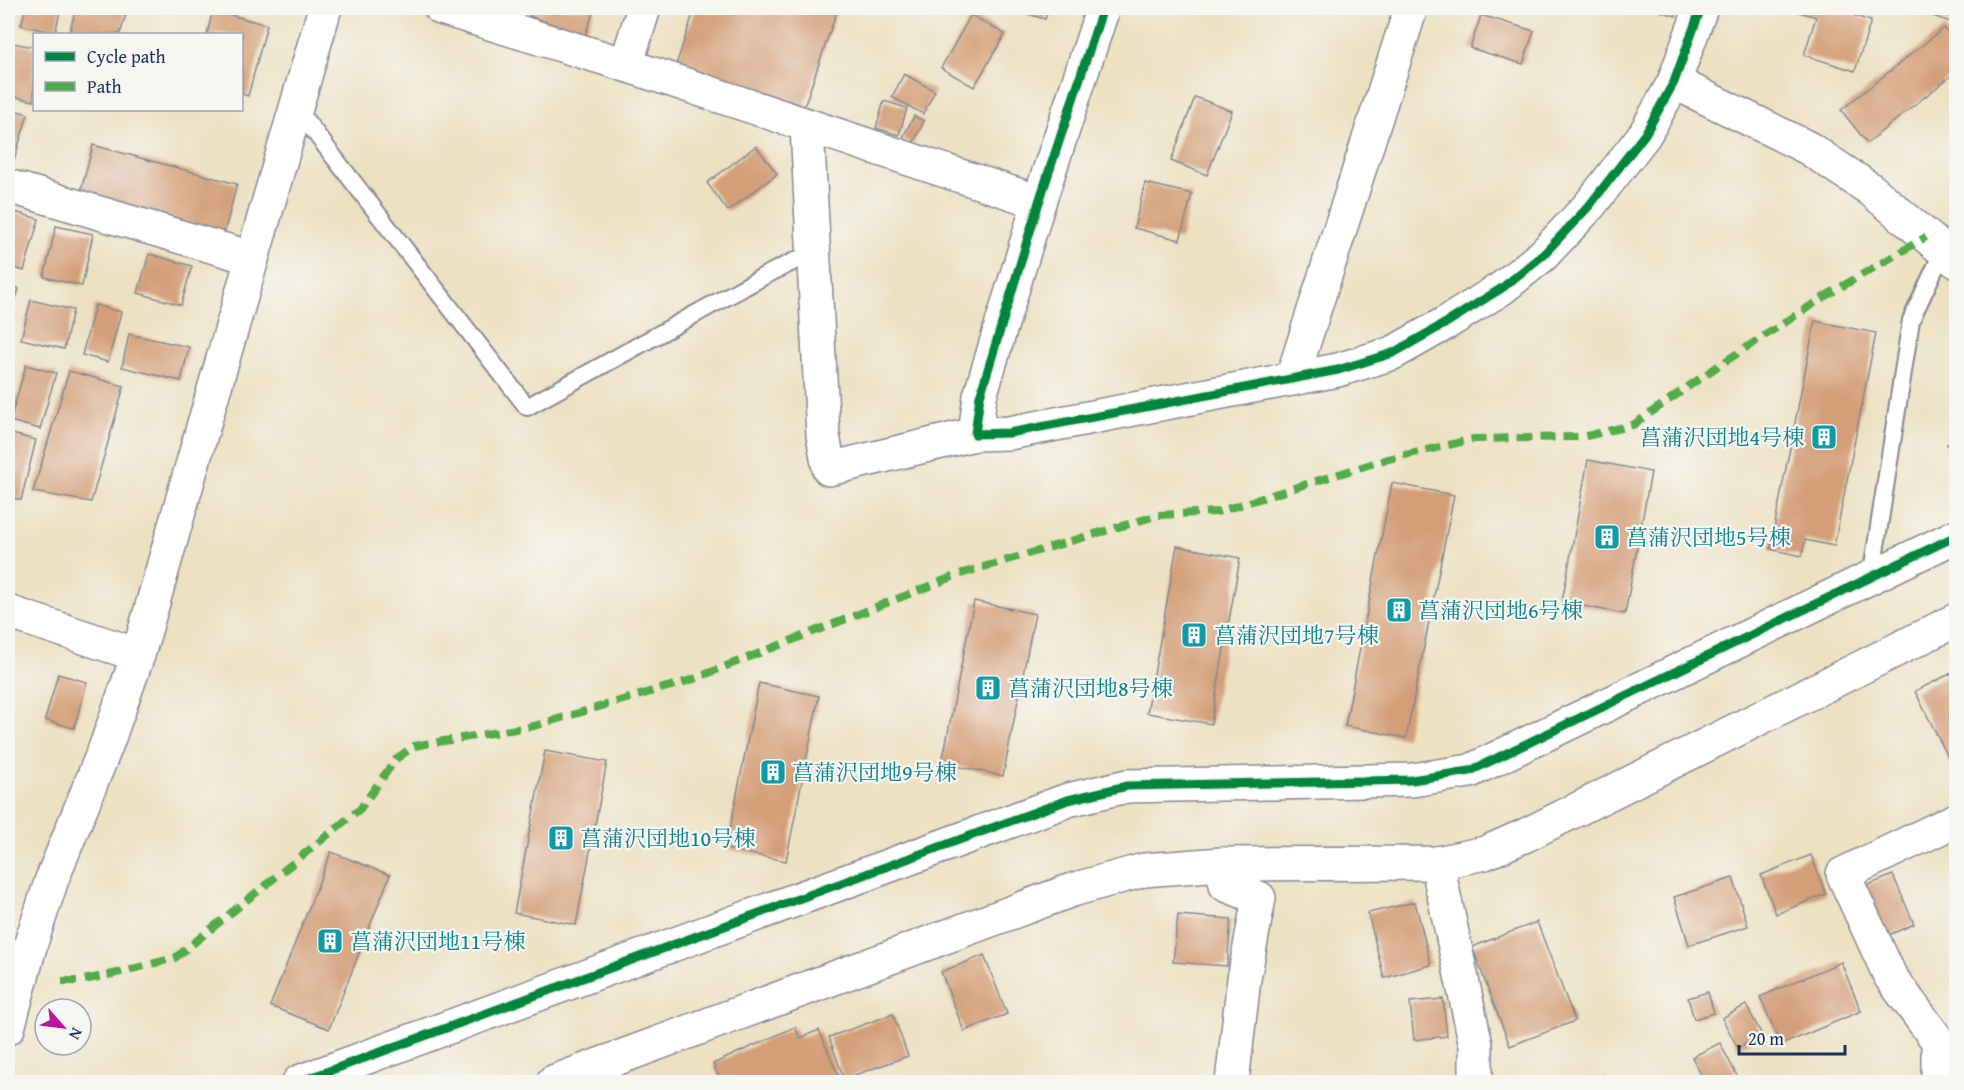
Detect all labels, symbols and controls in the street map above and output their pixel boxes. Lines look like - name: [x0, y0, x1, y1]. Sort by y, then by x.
- legend: [33, 33, 243, 111]
- text: Cycle path: [87, 43, 166, 70]
- text: Path: [87, 73, 122, 100]
- place label: 菖蒲沢団地4号棟: [1639, 421, 1804, 453]
- building icon: 菖蒲沢団地4号棟: [1809, 422, 1839, 452]
- place label: 菖蒲沢団地5号棟: [1626, 521, 1791, 553]
- building icon: 菖蒲沢団地5号棟: [1592, 522, 1622, 552]
- place label: 菖蒲沢団地6号棟: [1418, 594, 1583, 626]
- building icon: 菖蒲沢団地6号棟: [1384, 595, 1414, 625]
- place label: 菖蒲沢団地7号棟: [1214, 619, 1379, 651]
- building icon: 菖蒲沢団地7号棟: [1179, 620, 1209, 650]
- place label: 菖蒲沢団地8号棟: [1008, 672, 1173, 704]
- building icon: 菖蒲沢団地8号棟: [973, 673, 1003, 703]
- place label: 菖蒲沢団地9号棟: [792, 756, 957, 788]
- building icon: 菖蒲沢団地9号棟: [758, 757, 788, 787]
- place label: 菖蒲沢団地10号棟: [580, 822, 755, 854]
- building icon: 菖蒲沢団地10号棟: [546, 823, 576, 853]
- place label: 菖蒲沢団地11号棟: [350, 925, 525, 957]
- building icon: 菖蒲沢団地11号棟: [315, 926, 345, 956]
- north arrow: [33, 997, 93, 1057]
- scale bar: [1739, 1018, 1846, 1056]
- text: N: [63, 1024, 89, 1045]
- text: 20 m: [1748, 1025, 1784, 1052]

